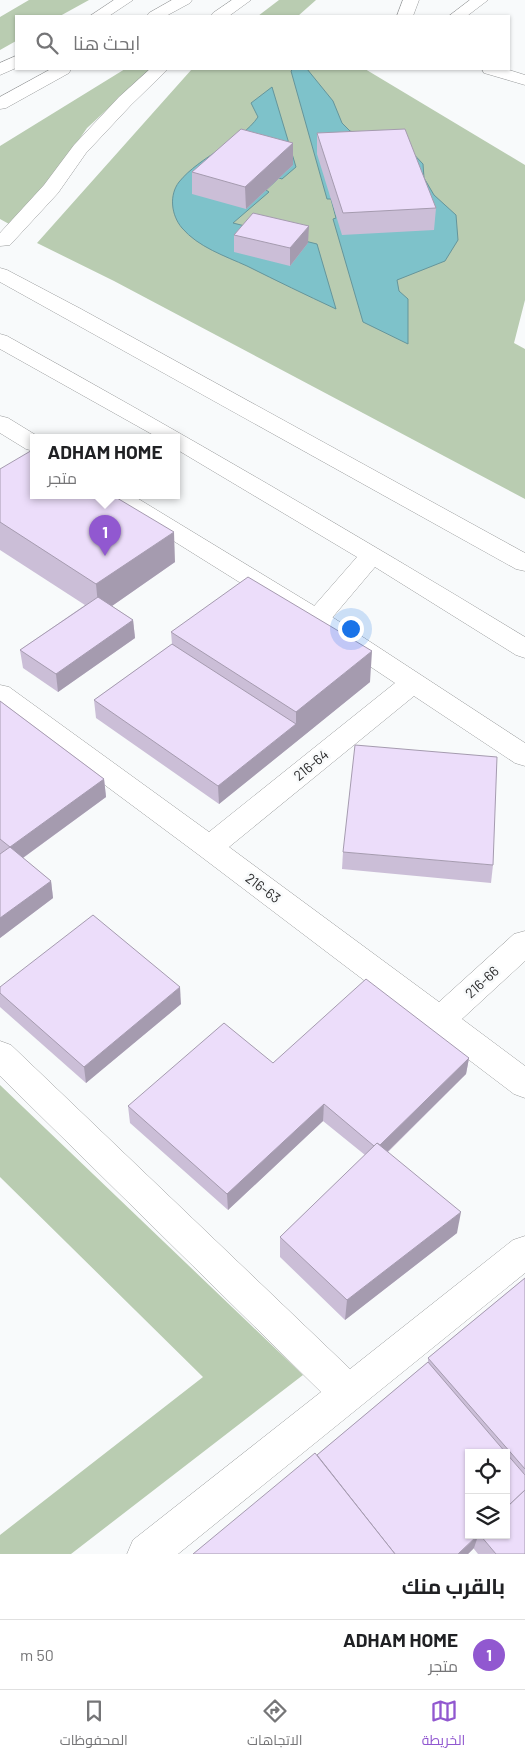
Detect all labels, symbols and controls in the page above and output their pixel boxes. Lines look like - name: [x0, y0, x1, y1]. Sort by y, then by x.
- search box: [15, 15, 510, 70]
- icon: search: [33, 29, 61, 57]
- text: ابحث هنا: [73, 31, 140, 54]
- popup: [30, 434, 180, 499]
- text: ADHAM HOME: [47, 440, 163, 463]
- text: متجر: [47, 468, 77, 487]
- pin: 1: [89, 515, 121, 556]
- your location: [338, 616, 364, 642]
- street label: 216-64: [290, 745, 332, 784]
- street label: 216-63: [242, 869, 284, 906]
- street label: 216-66: [461, 962, 502, 1001]
- map controls: [465, 1449, 510, 1539]
- button: locate: [465, 1449, 510, 1494]
- button: layers: [465, 1494, 510, 1539]
- text: بالقرب منك: [402, 1573, 505, 1598]
- text: ADHAM HOME: [343, 1628, 458, 1651]
- text: 50 m: [20, 1645, 54, 1664]
- text: 1: [486, 1645, 492, 1664]
- text: متجر: [429, 1656, 458, 1675]
- tab: المحفوظات: [60, 1697, 128, 1753]
- tab: الاتجاهات: [247, 1697, 302, 1753]
- tab: الخريطة: [422, 1697, 465, 1753]

